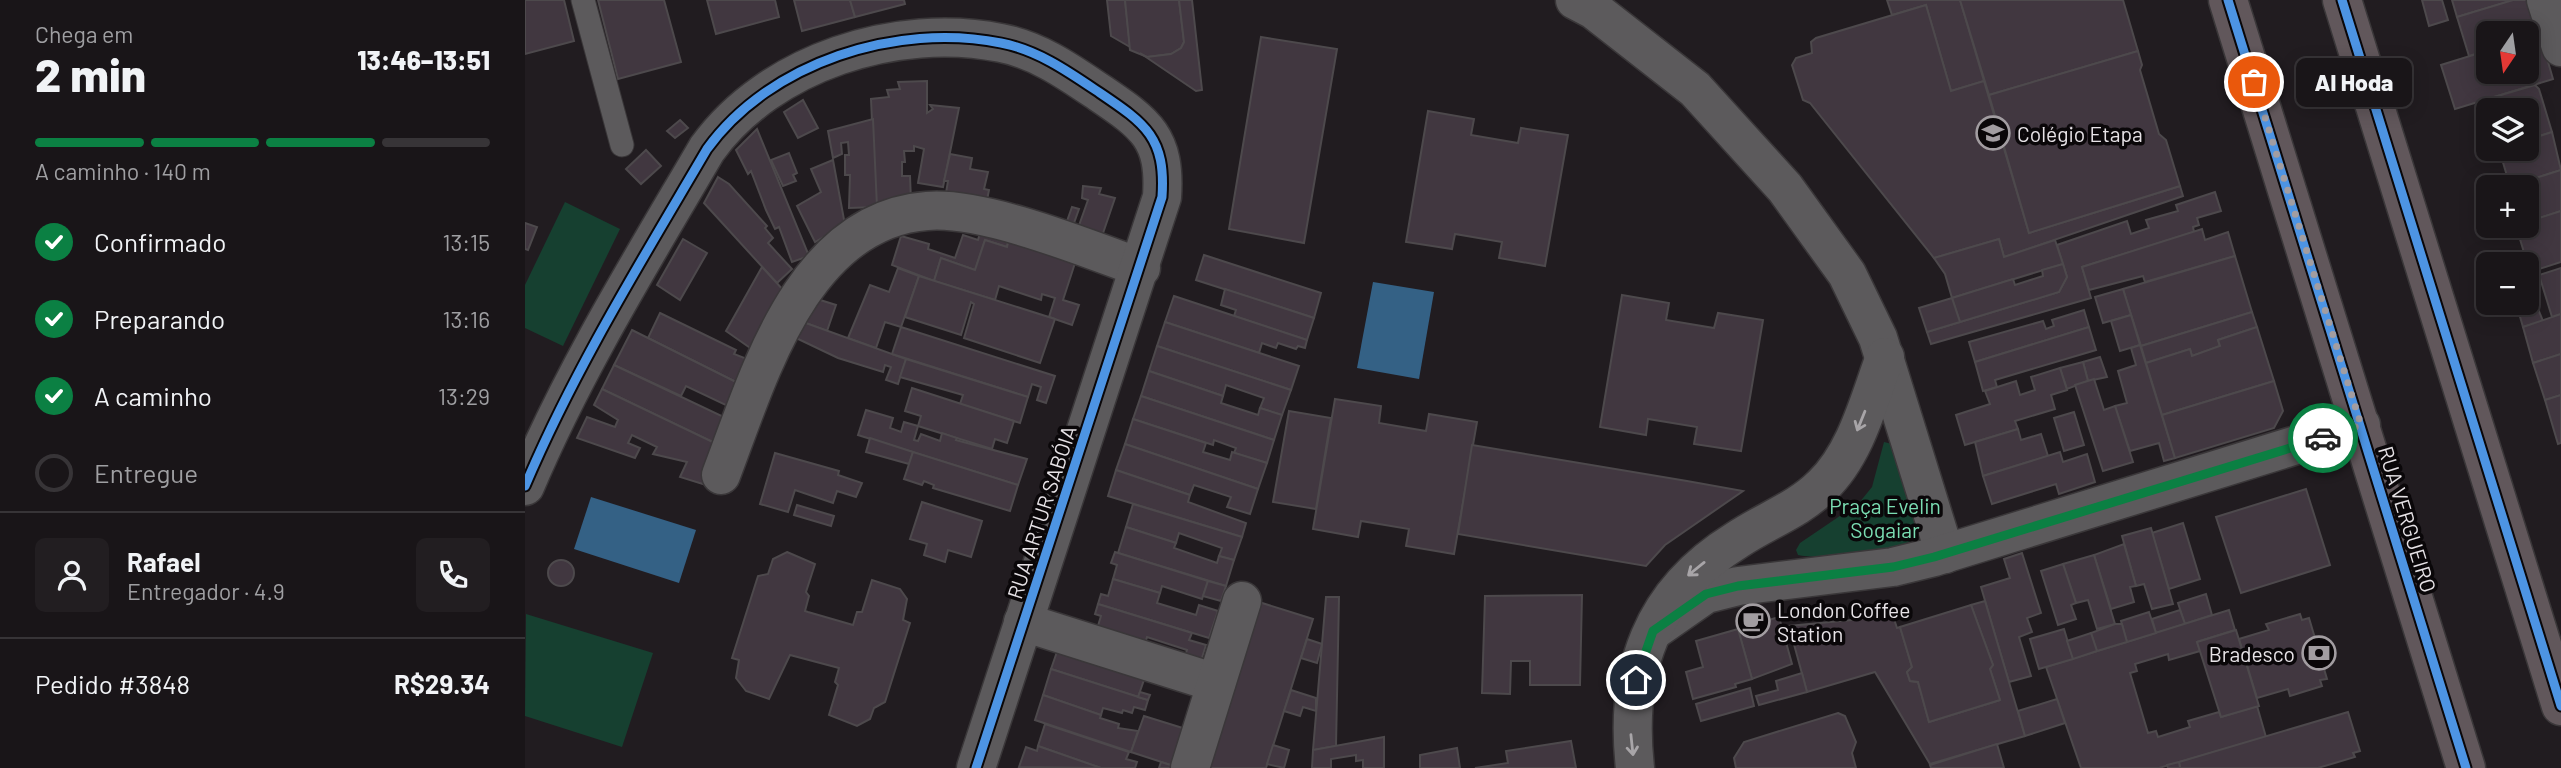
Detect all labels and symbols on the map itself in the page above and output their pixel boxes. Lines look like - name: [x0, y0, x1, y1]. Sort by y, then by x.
- north arrow: [2476, 21, 2539, 84]
- pin: [2224, 52, 2284, 112]
- callout: Al Hoda: [2296, 57, 2411, 106]
- school or university icon: Colégio Etapa: [1974, 114, 2012, 152]
- place label: Colégio Etapa: [2017, 121, 2143, 146]
- courier: [2288, 403, 2358, 473]
- one-way arrow: [1853, 410, 1866, 432]
- street label: RUA ARTUR SABÓIA: [1001, 422, 1081, 602]
- street label: RUA VERGUEIRO: [2374, 443, 2442, 595]
- park label: Praça Evelin Sogaiar: [1829, 493, 1941, 542]
- one-way arrow: [1688, 562, 1706, 577]
- place label: London Coffee Station: [1777, 597, 1910, 646]
- cafe icon: London Coffee Station: [1734, 602, 1772, 640]
- bank icon: Bradesco: [2300, 634, 2338, 672]
- place label: Bradesco: [2209, 641, 2295, 666]
- pin: [1606, 650, 1666, 710]
- one-way arrow: [1626, 733, 1639, 756]

